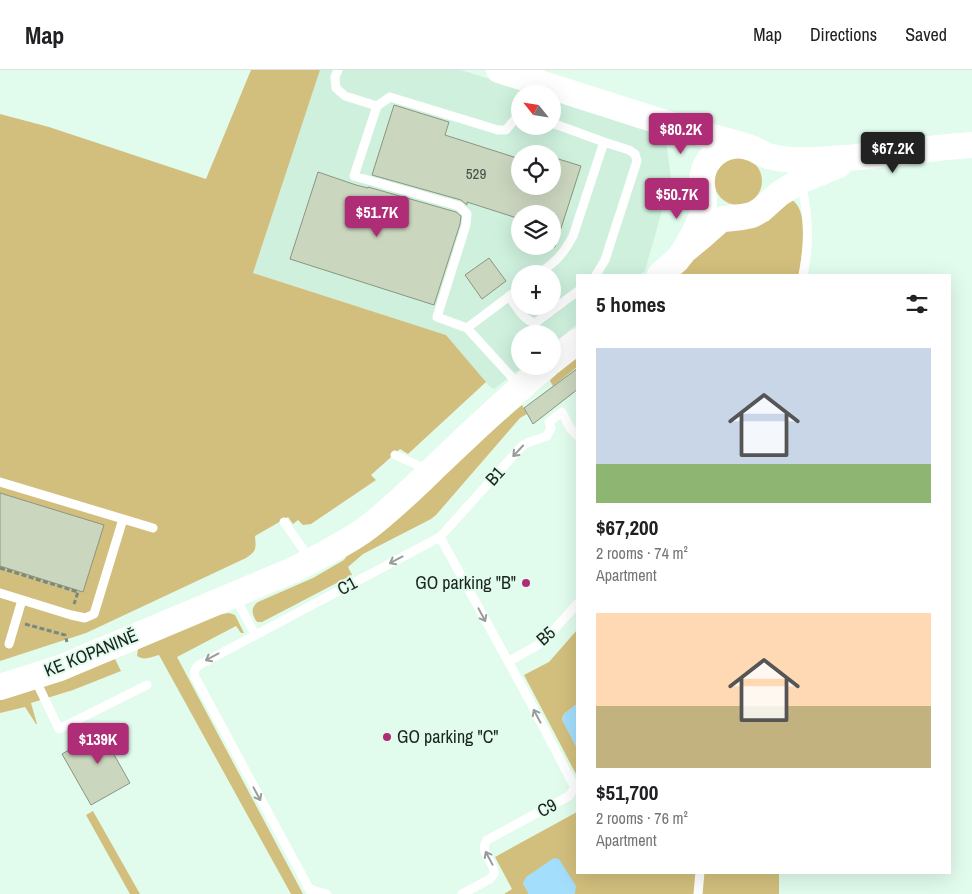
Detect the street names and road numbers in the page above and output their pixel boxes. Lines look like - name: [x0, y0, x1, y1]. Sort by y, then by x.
- street label: B1: [479, 460, 510, 491]
- street label: C1: [333, 570, 362, 601]
- street label: B5: [531, 620, 561, 651]
- street label: KE KOPANINĚ: [40, 622, 141, 683]
- street label: C9: [533, 792, 561, 823]

